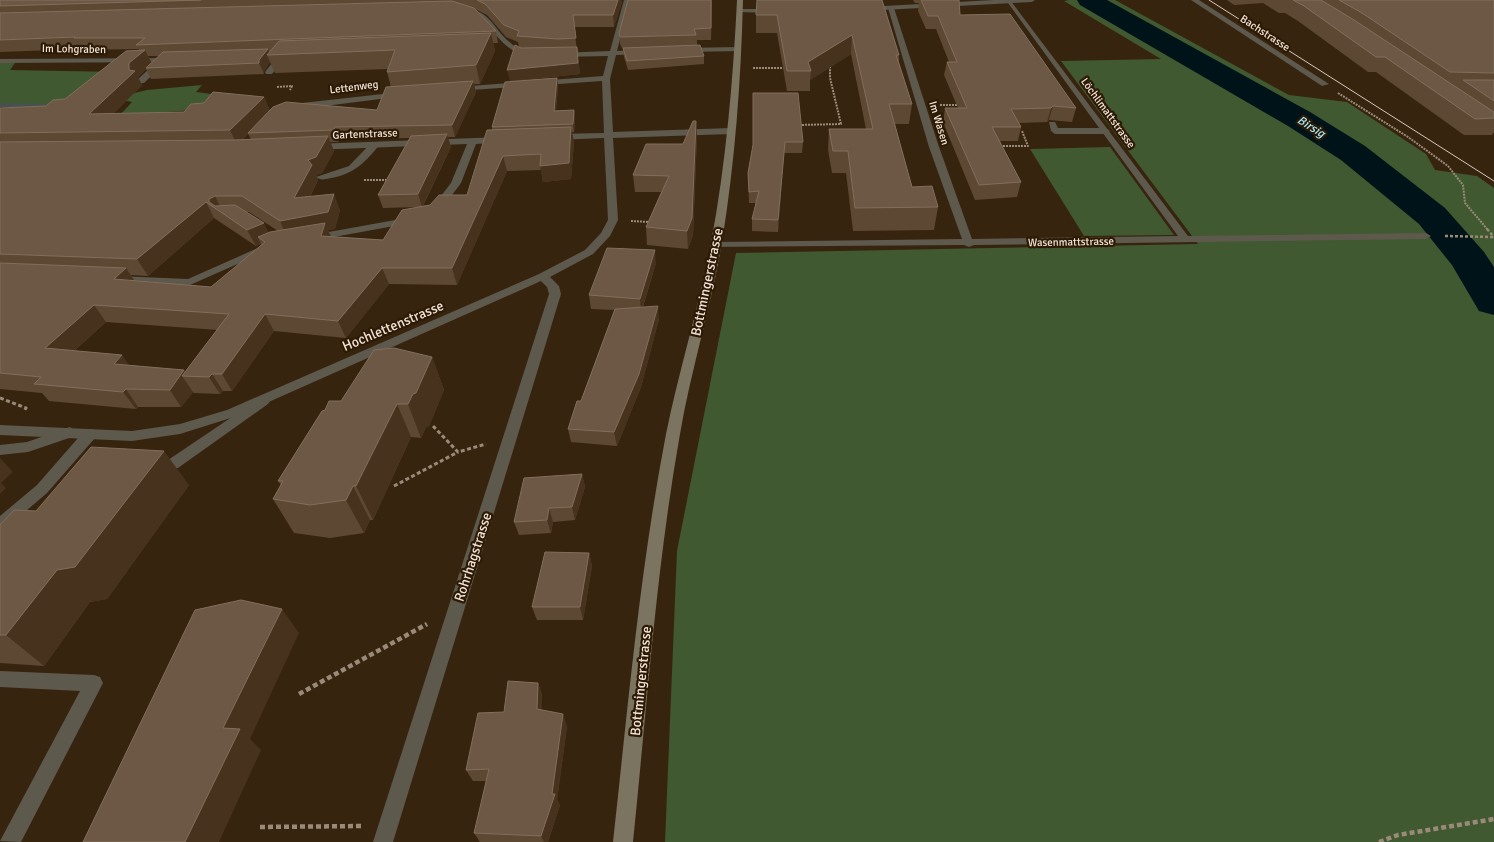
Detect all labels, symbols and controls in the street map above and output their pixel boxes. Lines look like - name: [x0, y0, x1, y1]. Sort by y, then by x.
- street label: Bachstrasse: [1238, 12, 1292, 54]
- street label: Im Lohgraben: [42, 42, 106, 56]
- street label: Löchlimattstrasse: [1078, 75, 1138, 151]
- street label: Lettenweg: [329, 78, 379, 96]
- street label: Im Wasen: [926, 99, 952, 147]
- water label: Birsig: [1294, 113, 1329, 142]
- street label: Gartenstrasse: [332, 126, 398, 142]
- street label: Bottmingerstrasse: [687, 226, 727, 338]
- street label: Wasenmattstrasse: [1028, 235, 1114, 249]
- street label: Hochlettenstrasse: [340, 297, 446, 355]
- street label: Rohrhagstrasse: [451, 510, 495, 604]
- street label: Bottmingerstrasse: [627, 625, 655, 737]

